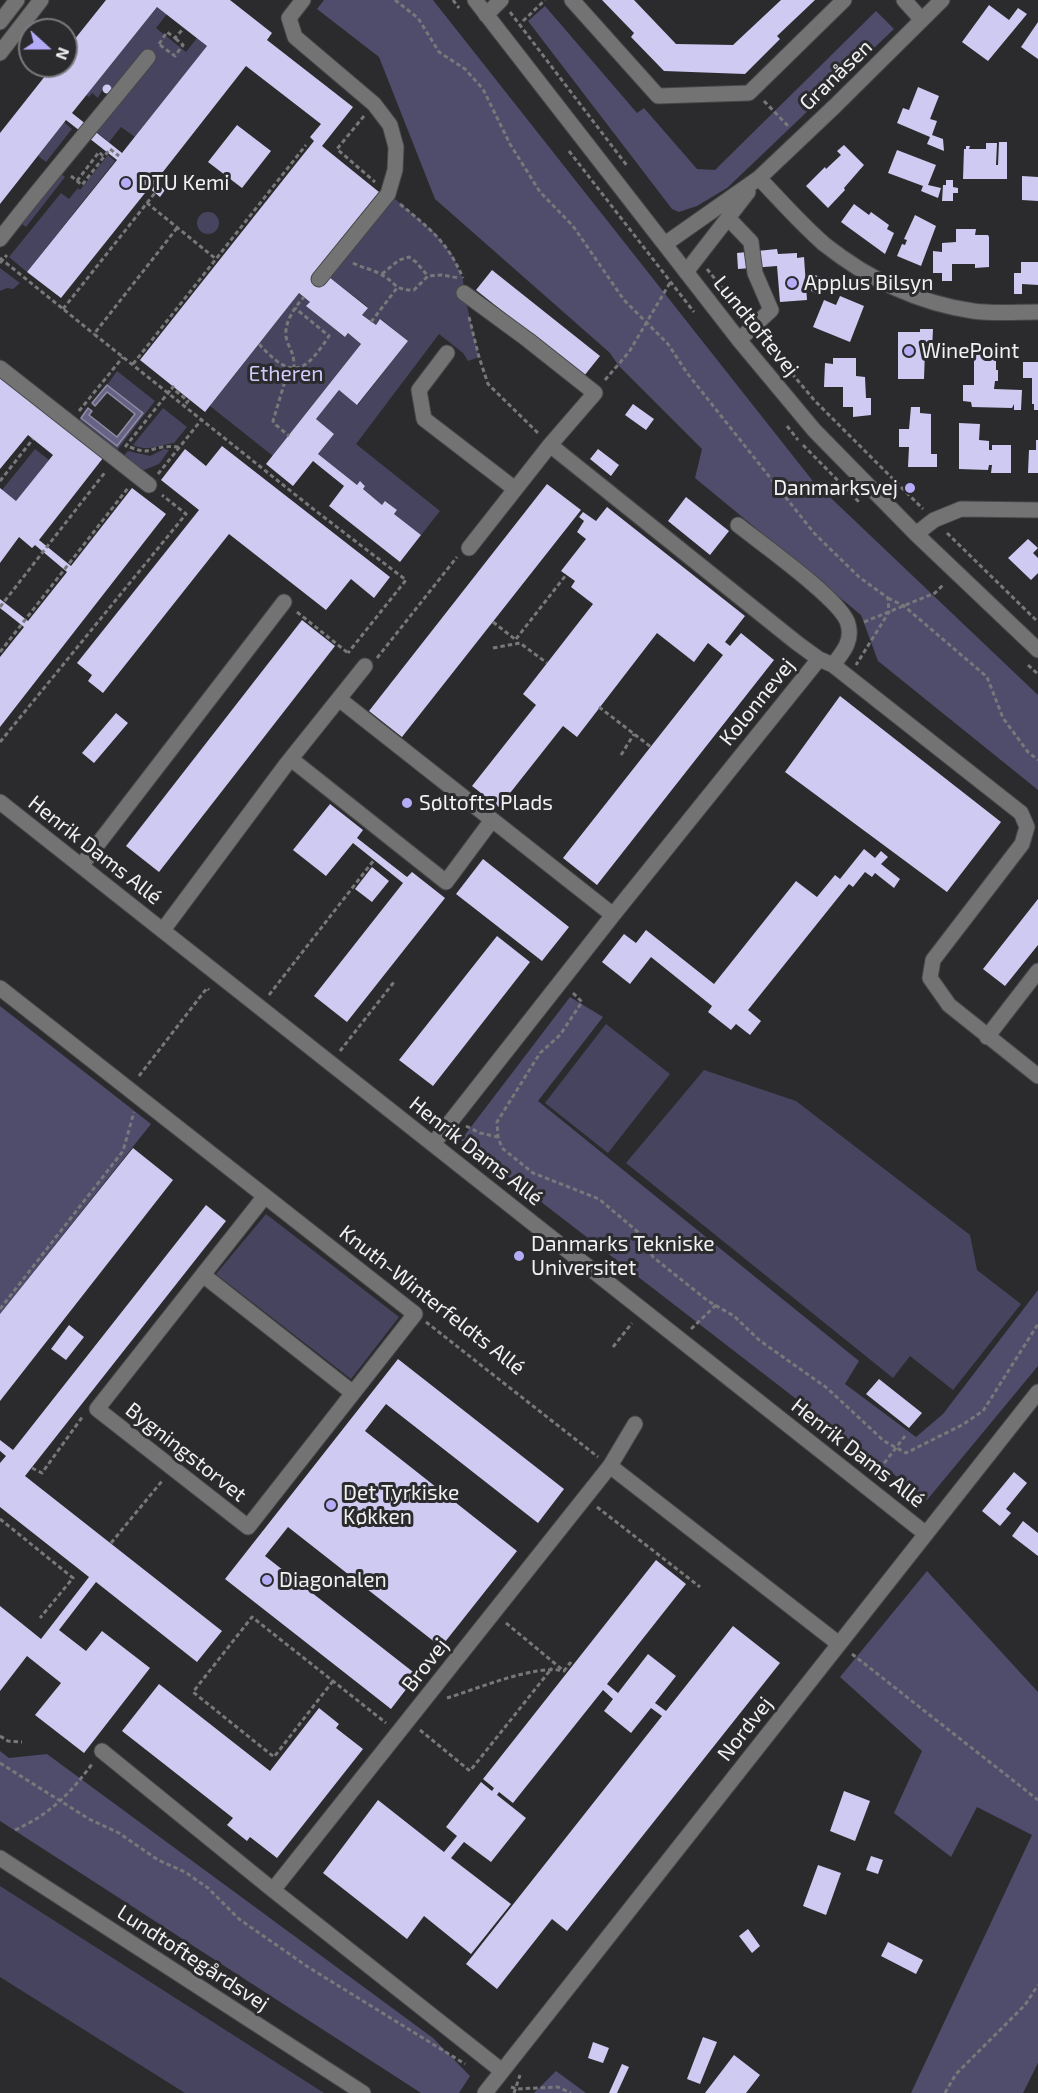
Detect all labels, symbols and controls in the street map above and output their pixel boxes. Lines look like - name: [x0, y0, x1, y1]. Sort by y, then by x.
- north arrow: [18, 18, 78, 78]
- street label: Granåsen: [795, 34, 877, 116]
- text: N: [52, 45, 74, 63]
- place label: DTU Kemi: [138, 170, 230, 196]
- marker: DTU Kemi: [119, 176, 133, 190]
- place label: Applus Bilsyn: [804, 270, 933, 296]
- street label: Lundtoftevej: [708, 271, 804, 381]
- marker: Applus Bilsyn: [785, 276, 799, 290]
- place label: WinePoint: [921, 338, 1019, 364]
- marker: WinePoint: [902, 344, 916, 358]
- park label: Etheren: [249, 361, 323, 387]
- place label: Danmarksvej: [773, 475, 898, 501]
- marker: Danmarksvej: [903, 481, 917, 495]
- street label: Kolonnevej: [714, 653, 800, 751]
- street label: Henrik Dams Allé: [23, 790, 167, 910]
- place label: Søltofts Plads: [419, 790, 553, 816]
- marker: Søltofts Plads: [400, 796, 414, 810]
- street label: Henrik Dams Allé: [404, 1091, 548, 1211]
- street label: Knuth-Winterfeldts Allé: [334, 1220, 530, 1380]
- place label: Danmarks Tekniske Universitet: [531, 1231, 715, 1281]
- marker: Danmarks Tekniske Universitet: [512, 1249, 526, 1263]
- street label: Henrik Dams Allé: [786, 1393, 930, 1513]
- street label: Bygningstorvet: [121, 1397, 251, 1507]
- place label: Det Tyrkiske Køkken: [343, 1480, 459, 1530]
- marker: Det Tyrkiske Køkken: [324, 1498, 338, 1512]
- place label: Diagonalen: [279, 1567, 387, 1593]
- marker: Diagonalen: [260, 1573, 274, 1587]
- street label: Brovej: [396, 1633, 454, 1697]
- street label: Nordvej: [712, 1692, 778, 1766]
- street label: Lundtoftegårdsvej: [112, 1900, 274, 2016]

